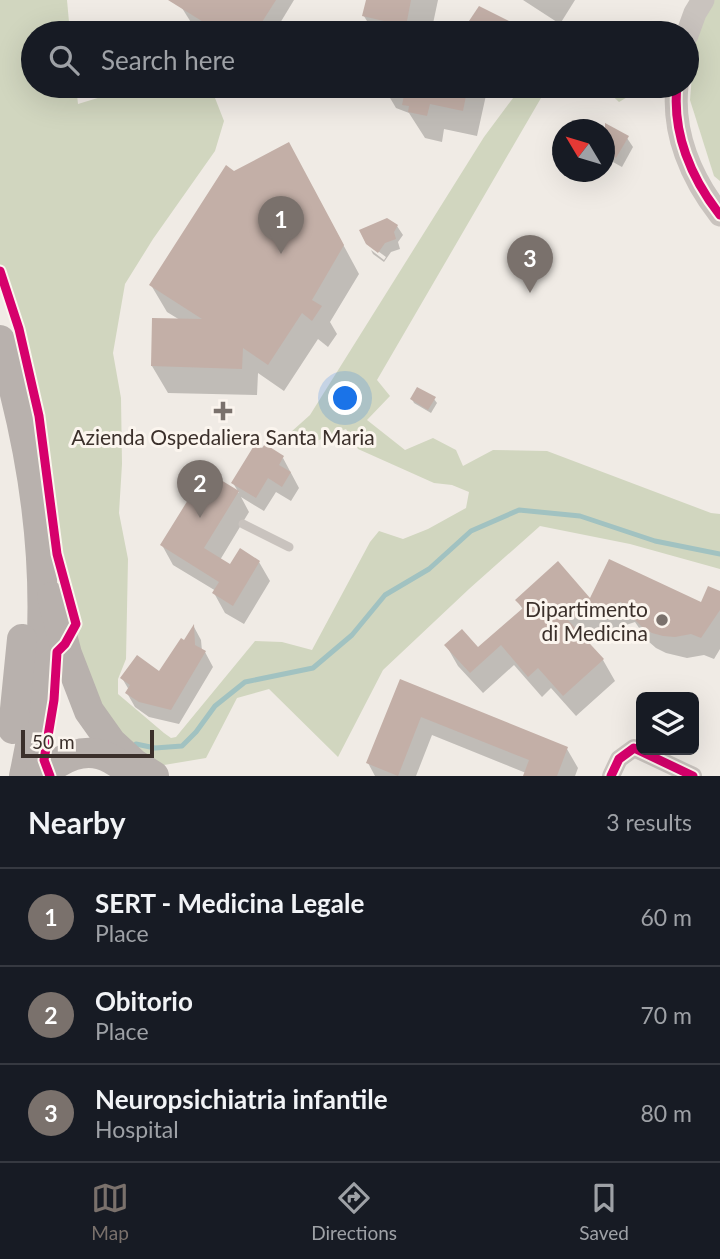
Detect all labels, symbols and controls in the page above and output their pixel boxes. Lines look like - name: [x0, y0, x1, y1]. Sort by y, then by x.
- search box: [21, 21, 699, 98]
- icon: search: [45, 41, 83, 79]
- text: Search here: [101, 44, 235, 76]
- north arrow: [552, 119, 615, 182]
- pin: 1: [258, 196, 304, 254]
- pin: 3: [507, 235, 553, 293]
- your location: [328, 381, 362, 415]
- marker: Azienda Ospedaliera Santa Maria: [213, 401, 233, 421]
- place label: Azienda Ospedaliera Santa Maria: [71, 424, 375, 449]
- pin: 2: [177, 460, 223, 518]
- place label: Dipartimento di Medicina: [525, 596, 648, 645]
- marker: Dipartimento di Medicina: [654, 612, 670, 628]
- map controls: [636, 692, 699, 755]
- button: layers: [636, 692, 699, 755]
- scale bar: [21, 727, 154, 759]
- text: 50 m: [32, 730, 75, 753]
- text: Nearby: [28, 804, 126, 840]
- text: 3 results: [606, 808, 692, 836]
- text: SERT - Medicina Legale: [95, 887, 364, 919]
- text: 1: [44, 903, 58, 931]
- text: 60 m: [641, 903, 692, 931]
- text: Place: [95, 919, 149, 947]
- text: Obitorio: [95, 985, 193, 1017]
- text: 2: [44, 1001, 58, 1029]
- text: 70 m: [641, 1001, 692, 1029]
- text: Place: [95, 1017, 149, 1045]
- text: Neuropsichiatria infantile: [95, 1083, 388, 1115]
- text: 3: [44, 1099, 58, 1127]
- text: 80 m: [641, 1099, 692, 1127]
- text: Hospital: [95, 1115, 179, 1143]
- tab: Map: [91, 1179, 129, 1244]
- tab: Directions: [311, 1179, 397, 1244]
- tab: Saved: [579, 1179, 629, 1244]

